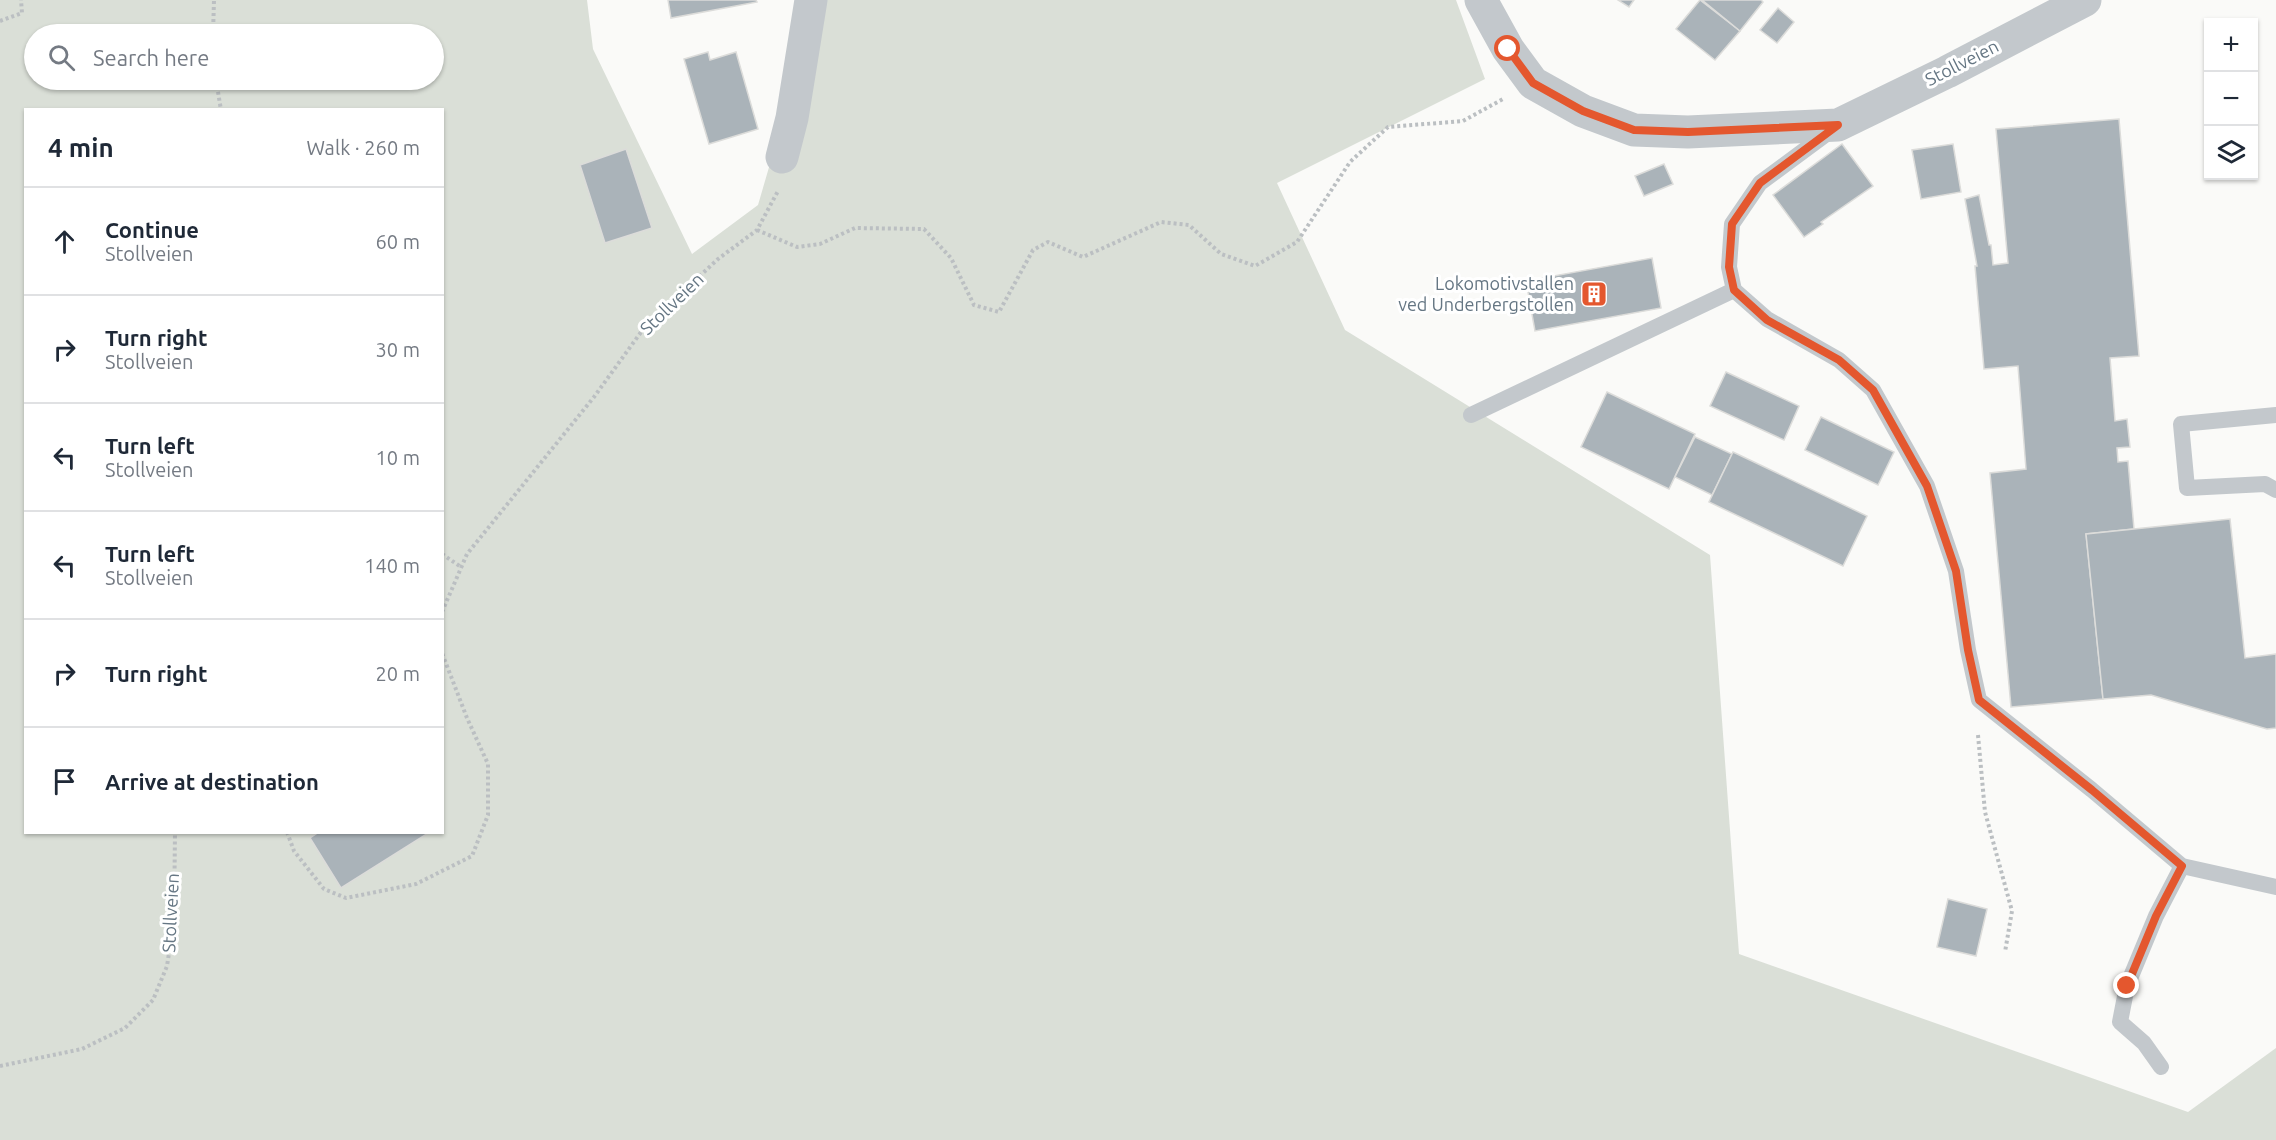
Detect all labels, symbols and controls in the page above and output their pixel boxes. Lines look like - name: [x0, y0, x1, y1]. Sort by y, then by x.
- map controls: [2204, 18, 2258, 180]
- button: +: [2204, 18, 2258, 72]
- search box: [24, 24, 444, 90]
- route start: [1494, 35, 1520, 61]
- street label: Stollveien: [1922, 35, 2002, 89]
- icon: search: [45, 41, 78, 74]
- text: Search here: [93, 45, 209, 70]
- button: −: [2204, 72, 2258, 126]
- button: layers: [2204, 126, 2258, 180]
- text: 4 min: [48, 133, 114, 162]
- text: Walk · 260 m: [307, 136, 420, 159]
- text: Continue: [105, 217, 199, 242]
- icon: ahead: [48, 225, 81, 258]
- text: 60 m: [376, 230, 420, 253]
- text: Stollveien: [105, 242, 194, 265]
- street label: Stollveien: [636, 268, 707, 338]
- place label: Lokomotivstallen ved Underbergstollen: [1398, 273, 1574, 314]
- building icon: Lokomotivstallen ved Underbergstollen: [1579, 279, 1609, 309]
- text: Turn right: [105, 325, 207, 350]
- icon: right: [48, 333, 81, 366]
- text: 30 m: [376, 338, 420, 361]
- text: Stollveien: [105, 350, 194, 373]
- text: Turn left: [105, 433, 195, 458]
- icon: left: [48, 441, 81, 474]
- text: 10 m: [376, 446, 420, 469]
- text: Stollveien: [105, 458, 194, 481]
- text: Turn left: [105, 541, 195, 566]
- icon: left: [48, 549, 81, 582]
- text: 140 m: [364, 554, 420, 577]
- text: Stollveien: [105, 566, 194, 589]
- icon: right: [48, 657, 81, 690]
- text: Turn right: [105, 661, 207, 686]
- text: 20 m: [376, 662, 420, 685]
- icon: arrive: [48, 765, 81, 798]
- text: Arrive at destination: [105, 769, 319, 794]
- street label: Stollveien: [158, 873, 182, 953]
- route end: [2113, 972, 2139, 998]

